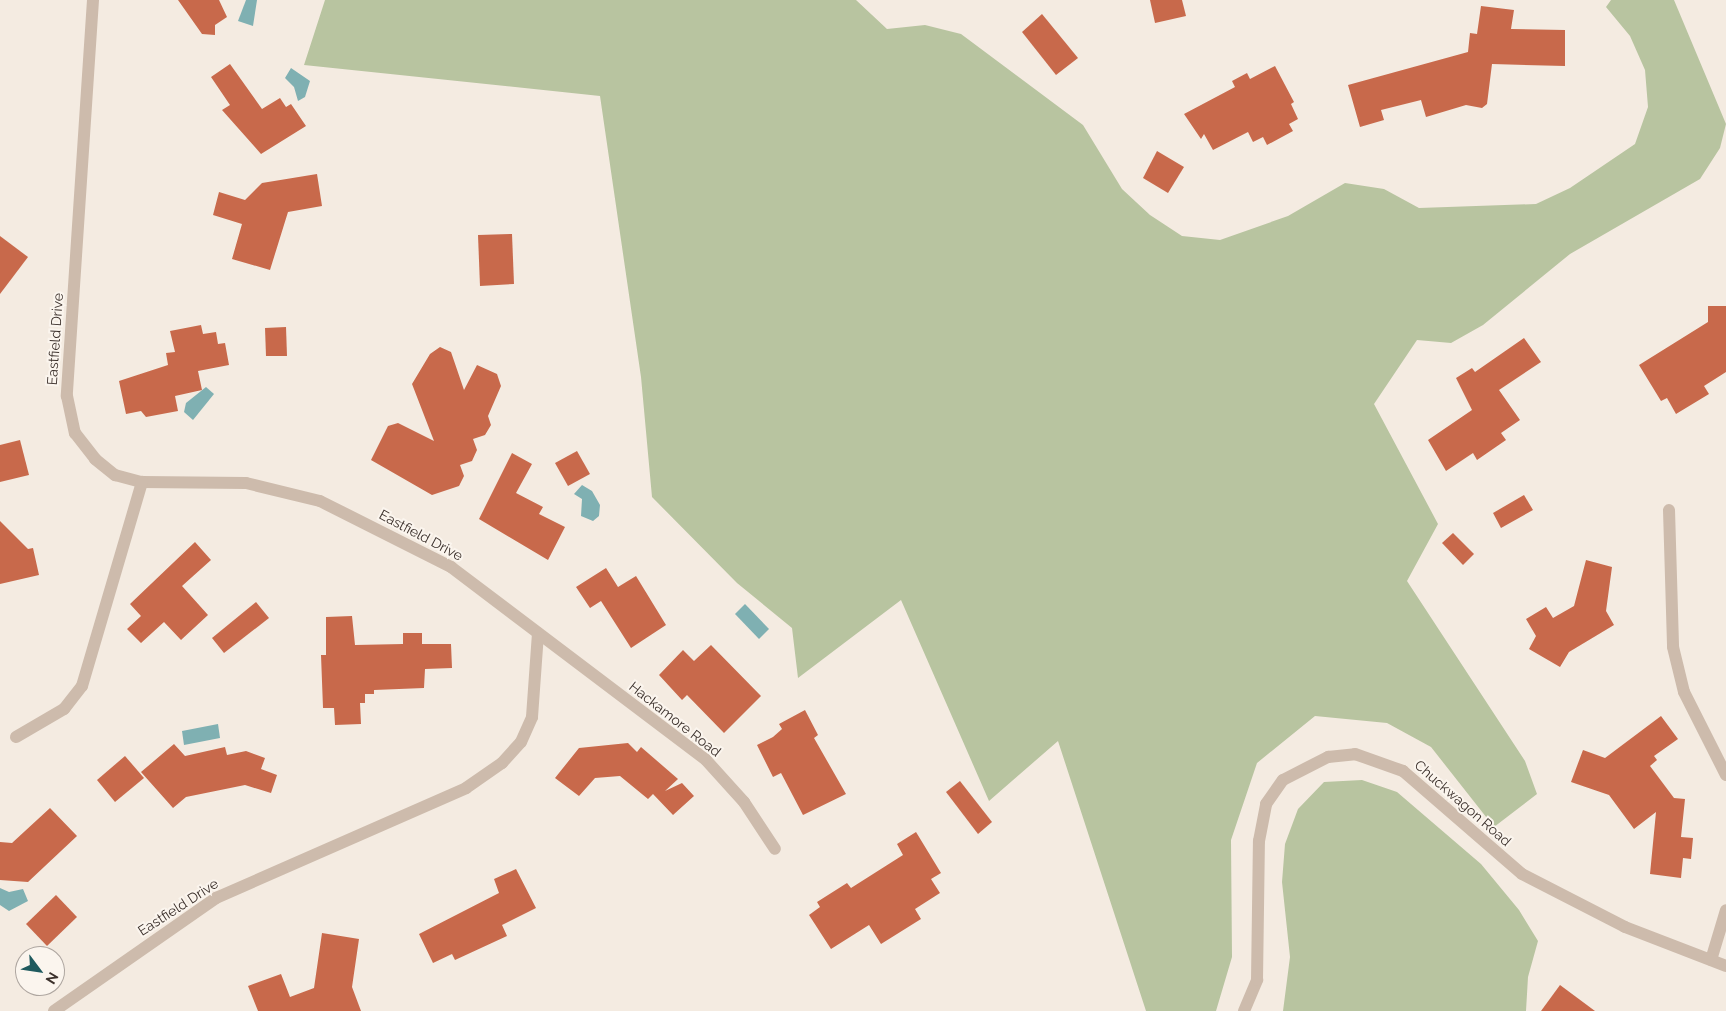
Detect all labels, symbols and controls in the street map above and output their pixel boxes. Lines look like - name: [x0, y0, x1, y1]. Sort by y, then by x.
- street label: Eastfield Drive: [43, 292, 67, 386]
- street label: Eastfield Drive: [376, 506, 466, 564]
- street label: Hackamore Road: [626, 678, 724, 760]
- street label: Chuckwagon Road: [1411, 757, 1515, 849]
- street label: Eastfield Drive: [135, 875, 221, 939]
- north arrow: [15, 946, 65, 996]
- text: N: [42, 970, 62, 987]

